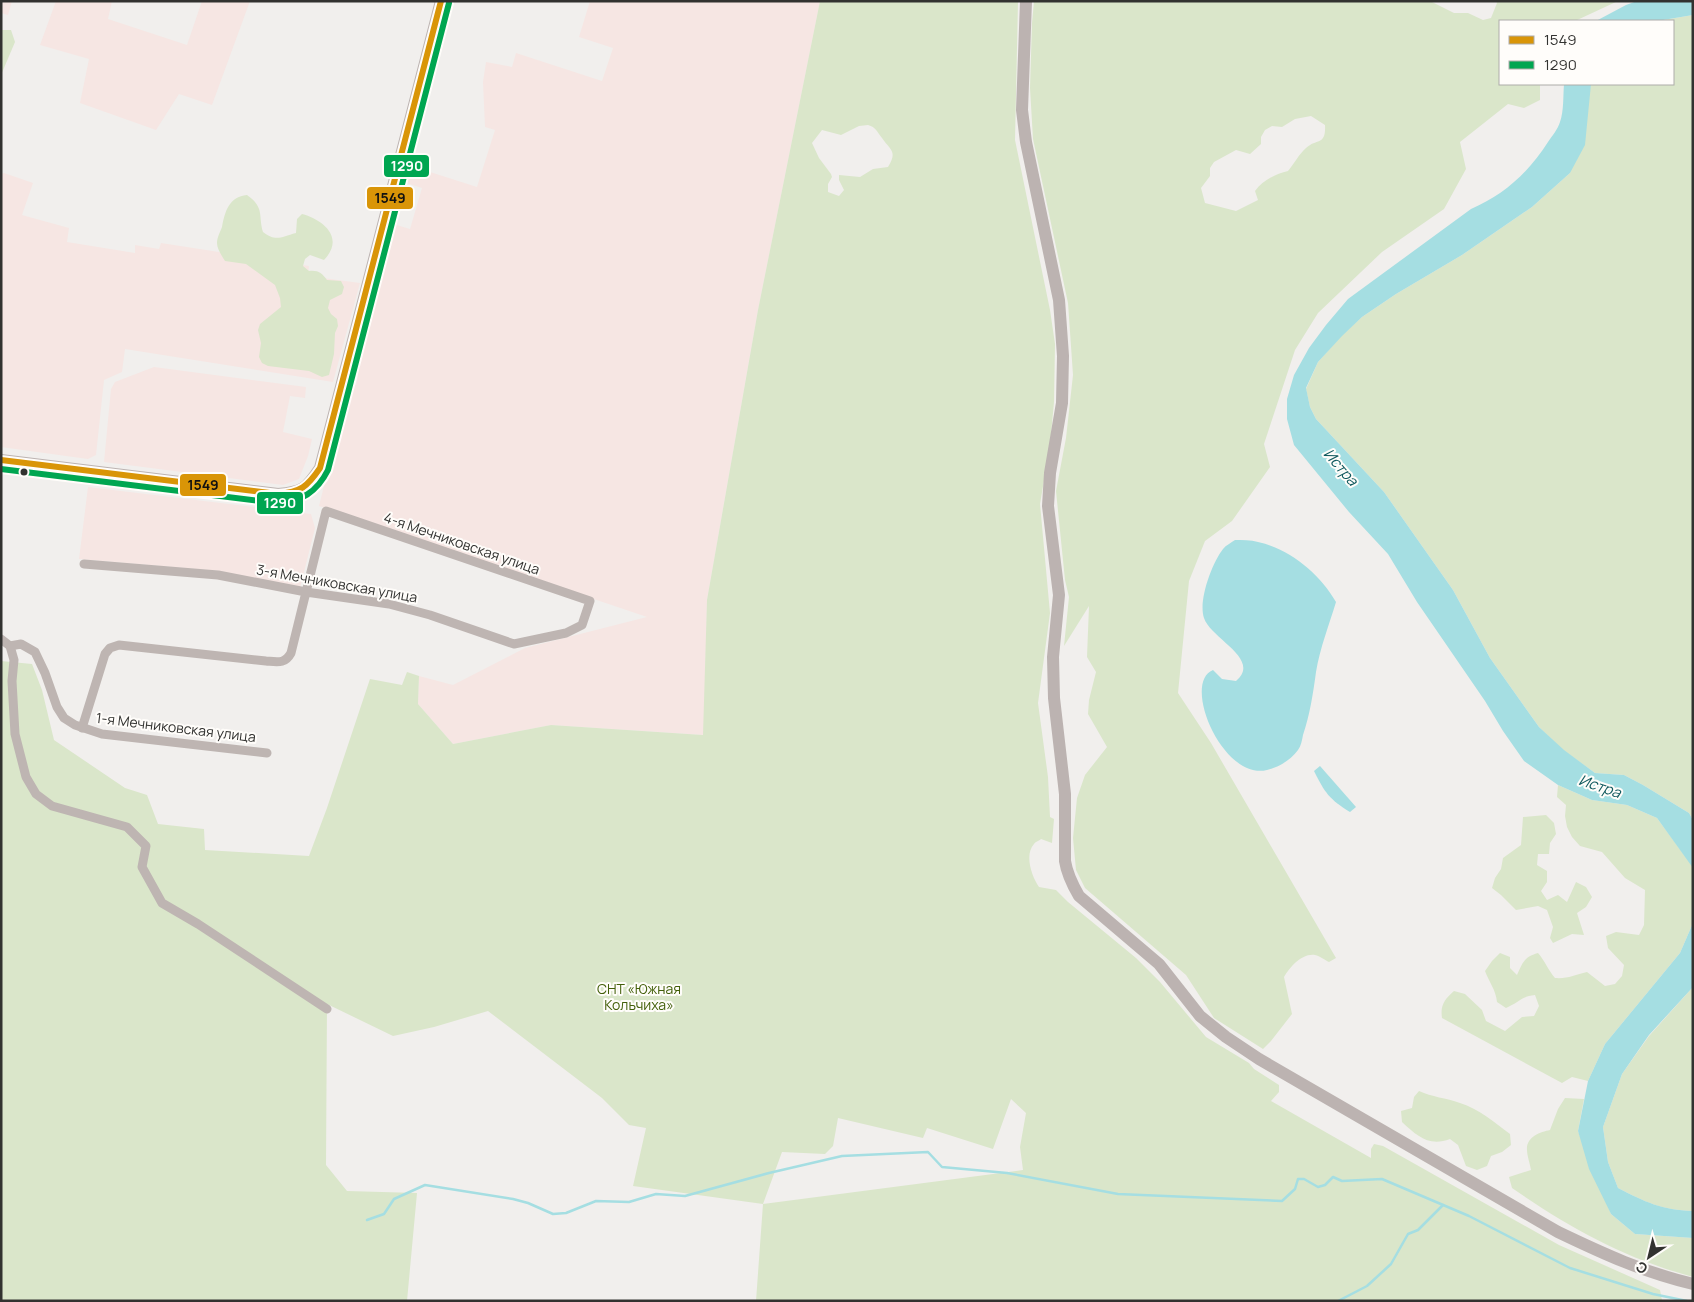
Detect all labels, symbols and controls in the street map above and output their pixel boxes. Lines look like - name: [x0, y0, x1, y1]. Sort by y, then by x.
- legend: [1499, 20, 1674, 85]
- text: 1549: [1544, 29, 1577, 50]
- text: 1290: [1544, 54, 1577, 75]
- line badge: 1290: [383, 154, 430, 178]
- text: 1290: [391, 156, 423, 175]
- line badge: 1549: [366, 186, 414, 210]
- text: 1549: [374, 188, 406, 207]
- water label: Истра: [1319, 444, 1364, 491]
- unlabelled marker: [19, 467, 29, 477]
- line badge: 1549: [179, 473, 227, 497]
- text: 1549: [187, 475, 219, 494]
- line badge: 1290: [256, 491, 304, 515]
- text: 1290: [264, 493, 296, 512]
- street label: 4-я Мечниковская улица: [382, 507, 542, 579]
- street label: 3-я Мечниковская улица: [255, 559, 419, 607]
- street label: 1-я Мечниковская улица: [95, 708, 257, 746]
- water label: Истра: [1576, 769, 1624, 803]
- park label: СНТ «Южная Кольчиха»: [597, 979, 681, 1014]
- north arrow: [1624, 1232, 1674, 1282]
- text: С: [1632, 1257, 1651, 1279]

